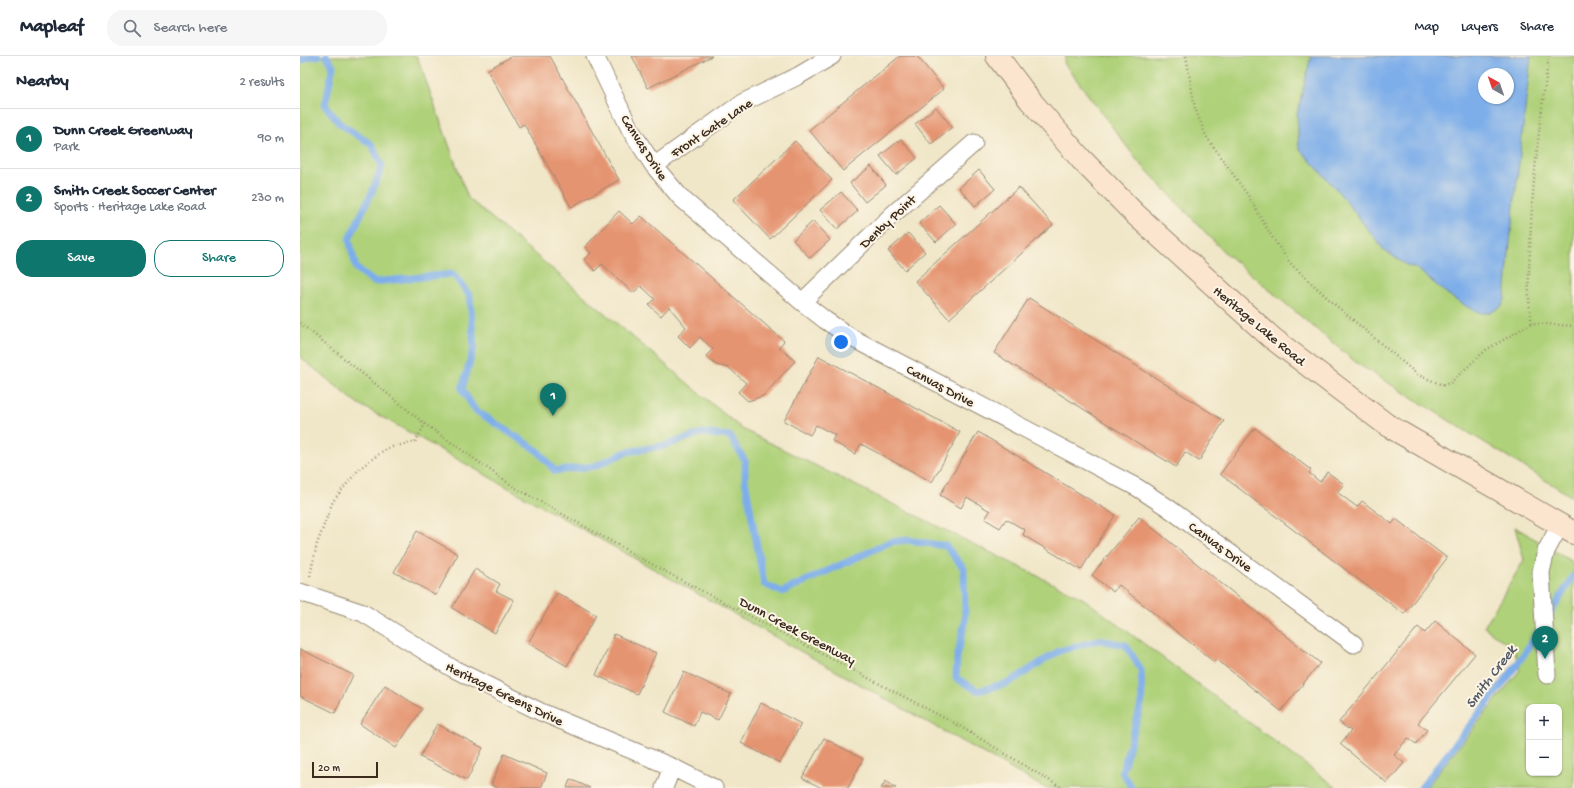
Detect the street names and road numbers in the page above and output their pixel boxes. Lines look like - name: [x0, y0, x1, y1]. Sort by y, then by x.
- street label: Front Gate Lane: [668, 95, 757, 163]
- street label: Canvas Drive: [615, 112, 671, 185]
- street label: Denby Point: [856, 192, 921, 254]
- street label: Heritage Lake Road: [1209, 283, 1309, 372]
- street label: Canvas Drive: [903, 362, 978, 413]
- street label: Canvas Drive: [1184, 519, 1255, 577]
- street label: Dunn Creek Greenway: [735, 594, 858, 670]
- street label: Heritage Greens Drive: [442, 659, 566, 732]

